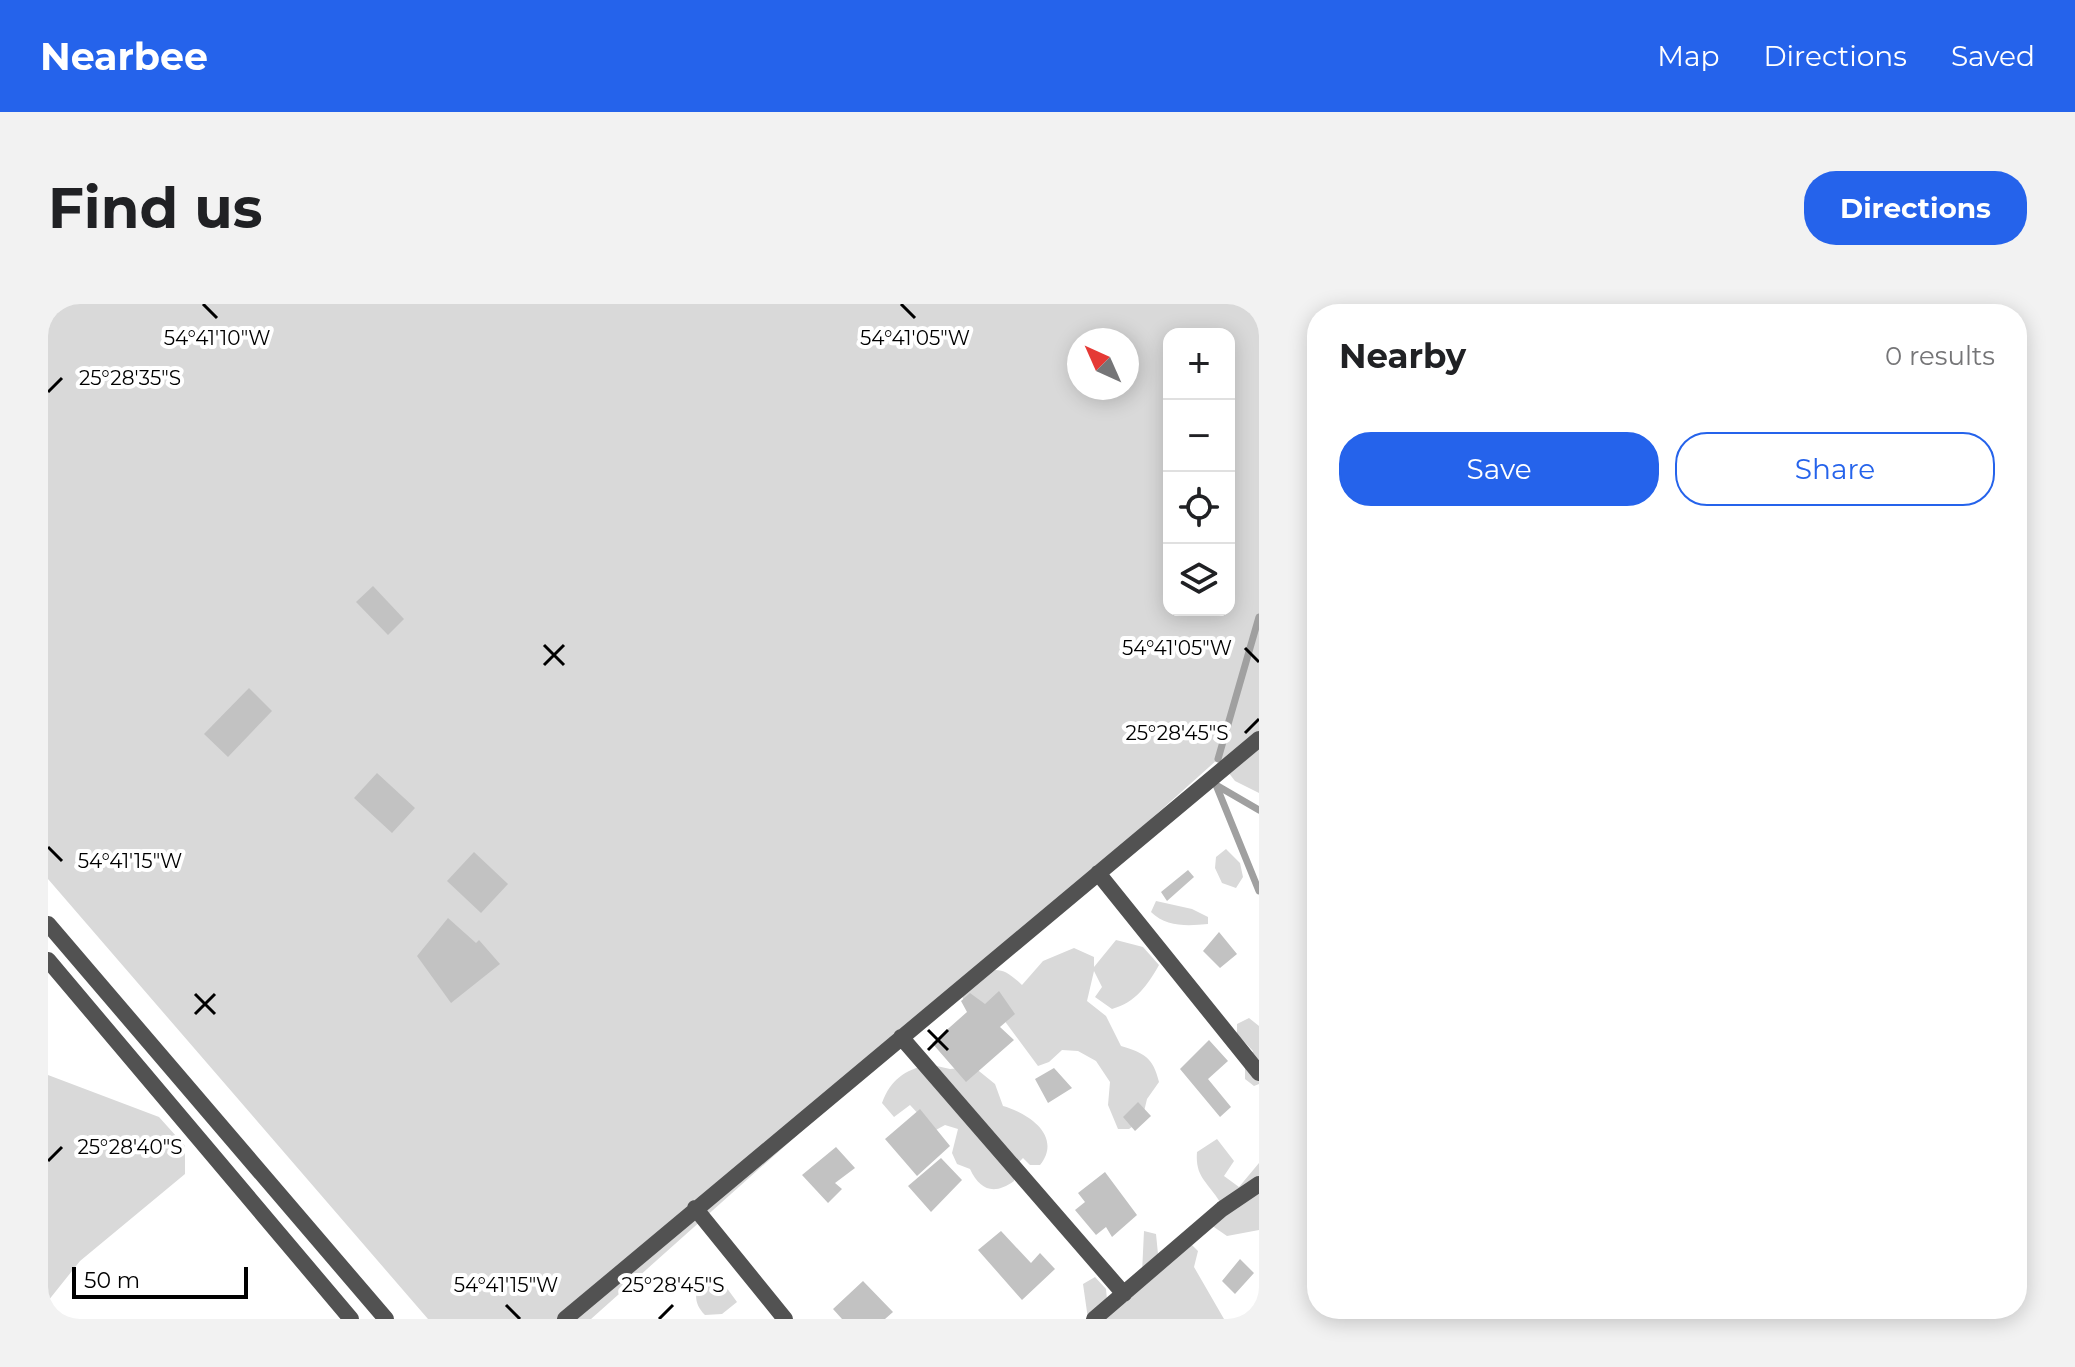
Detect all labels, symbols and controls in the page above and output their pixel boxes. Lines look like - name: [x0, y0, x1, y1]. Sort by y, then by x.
- text: Nearbee: [40, 33, 208, 80]
- text: Map: [1657, 39, 1719, 73]
- text: Directions: [1763, 39, 1907, 73]
- text: Saved: [1951, 39, 2035, 73]
- button: Directions: [1804, 171, 2027, 245]
- text: Find us: [48, 174, 262, 242]
- text: 54°41'10"W: [164, 326, 270, 350]
- text: 54°41'05"W: [860, 326, 970, 350]
- north arrow: [1067, 328, 1139, 400]
- map controls: [1163, 328, 1235, 616]
- button: +: [1163, 328, 1235, 400]
- text: Nearby: [1339, 335, 1466, 377]
- text: 0 results: [1885, 340, 1995, 372]
- text: 25°28'35"S: [79, 366, 181, 390]
- button: −: [1163, 400, 1235, 472]
- button: Save: [1339, 432, 1659, 506]
- button: Share: [1675, 432, 1995, 506]
- button: locate: [1163, 472, 1235, 544]
- button: layers: [1163, 544, 1235, 616]
- text: 54°41'05"W: [1122, 636, 1232, 660]
- text: 25°28'45"S: [1125, 721, 1229, 745]
- text: 54°41'15"W: [78, 849, 182, 873]
- text: 25°28'40"S: [77, 1135, 183, 1159]
- scale bar: [72, 1263, 248, 1299]
- text: 50 m: [84, 1267, 140, 1294]
- text: 54°41'15"W: [454, 1273, 558, 1297]
- text: 25°28'45"S: [621, 1273, 725, 1297]

